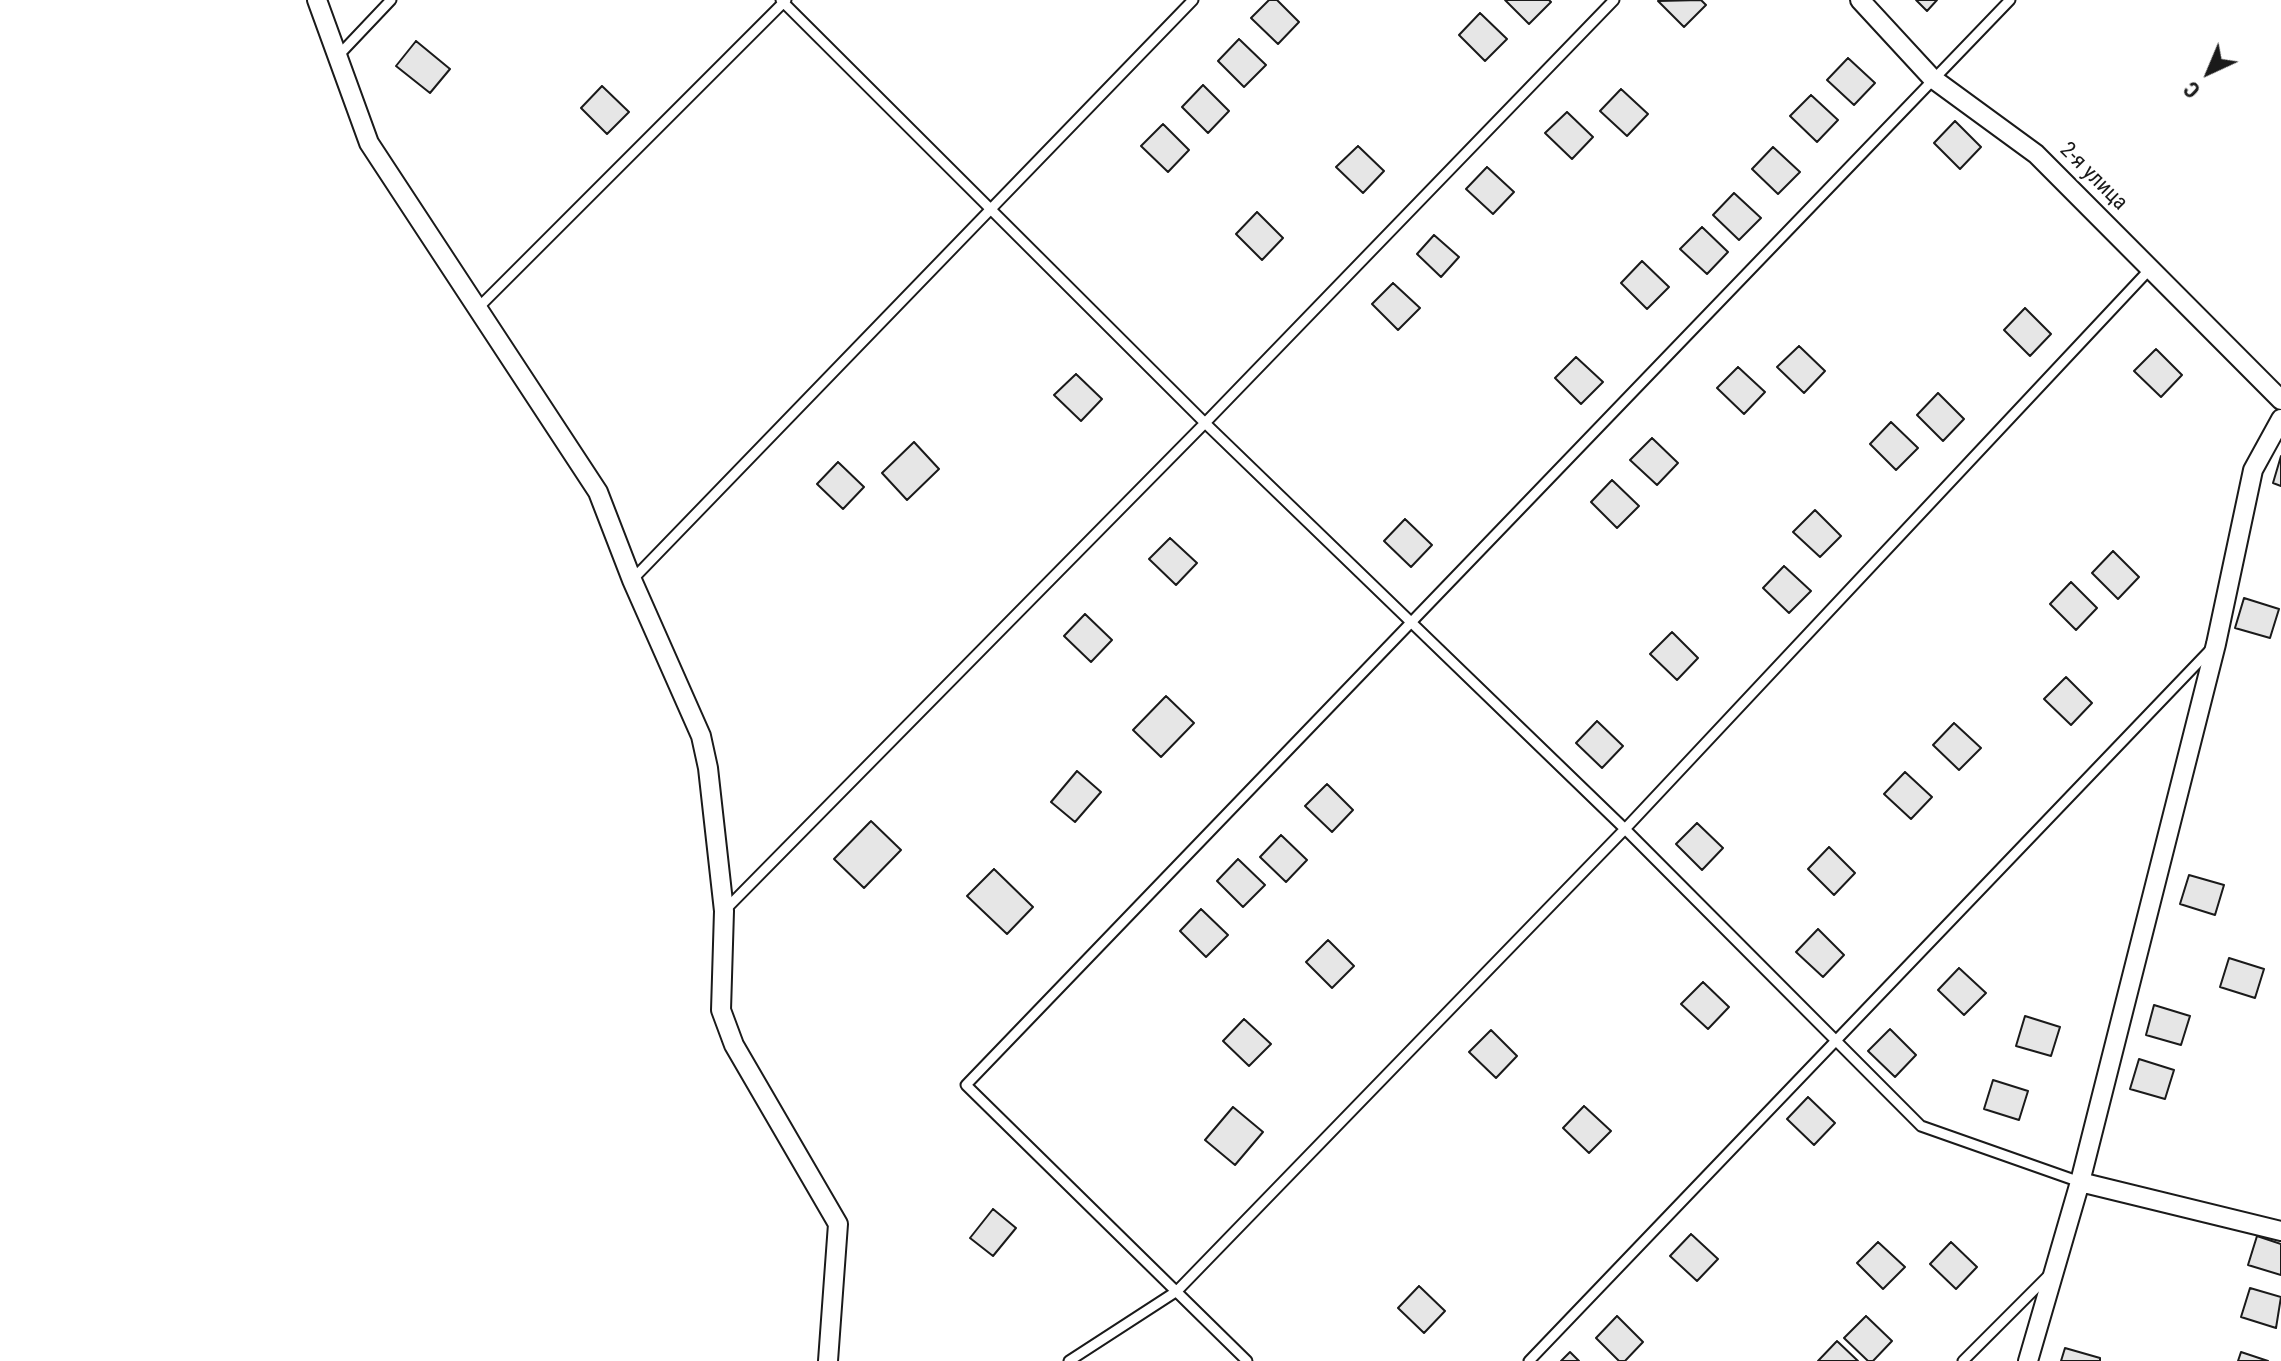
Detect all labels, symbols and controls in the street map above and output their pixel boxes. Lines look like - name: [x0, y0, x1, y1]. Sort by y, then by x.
- north arrow: [2169, 32, 2249, 112]
- text: С: [2179, 76, 2205, 103]
- street label: 2-я улица: [2054, 138, 2132, 216]

